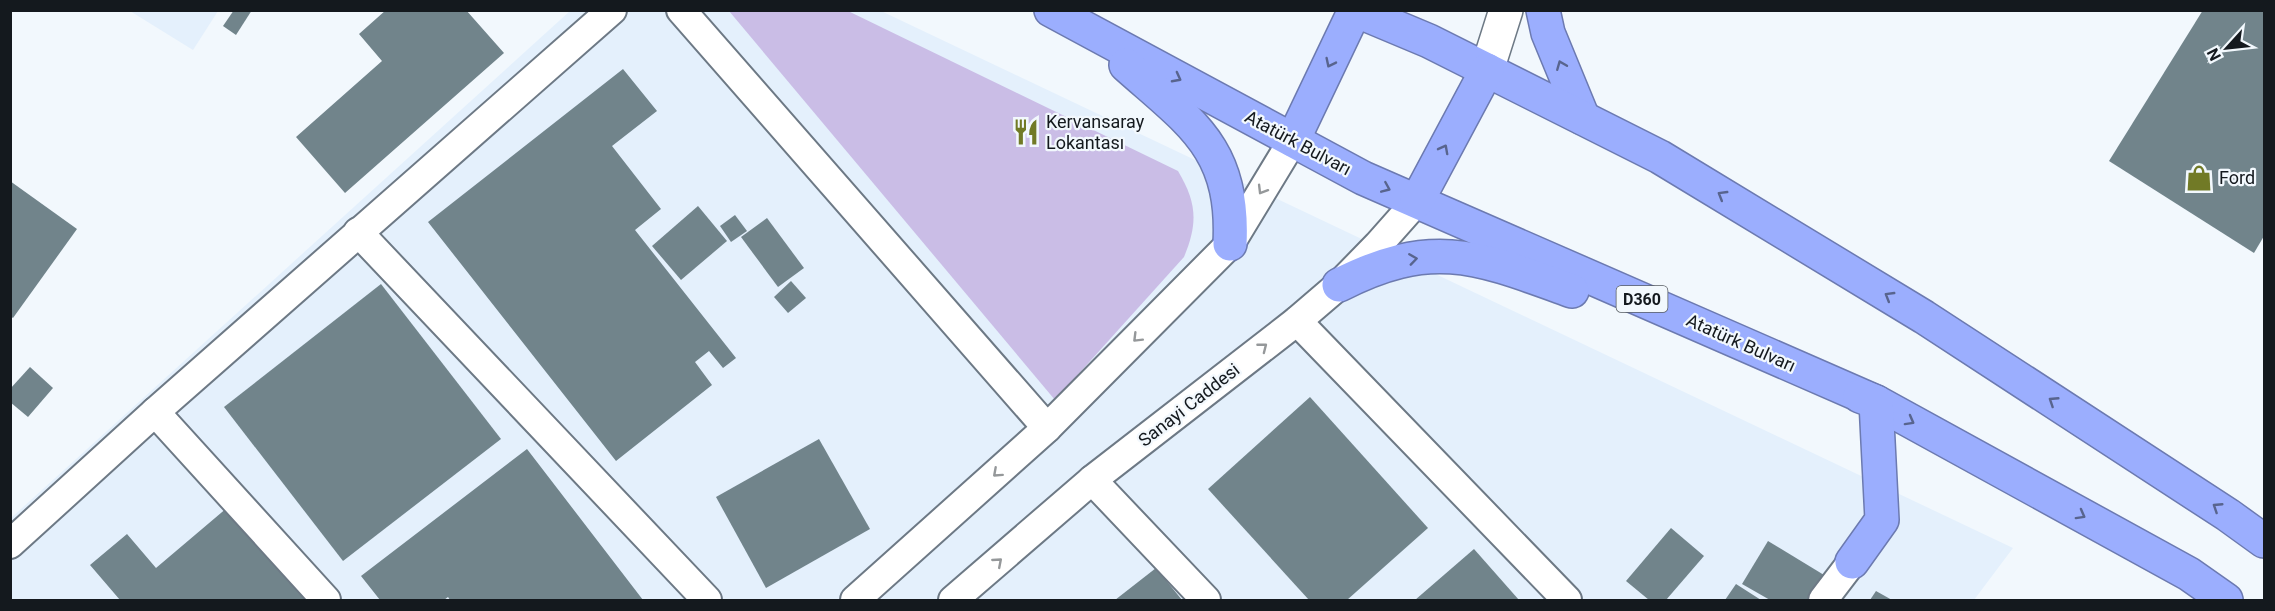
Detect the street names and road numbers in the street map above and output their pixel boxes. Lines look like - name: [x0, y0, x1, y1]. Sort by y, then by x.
- street label: Atatürk Bulvarı: [1242, 106, 1355, 179]
- road number: D360: [1616, 286, 1668, 312]
- street label: Atatürk Bulvarı: [1683, 309, 1799, 376]
- street label: Sanayi Caddesi: [1134, 359, 1243, 451]

